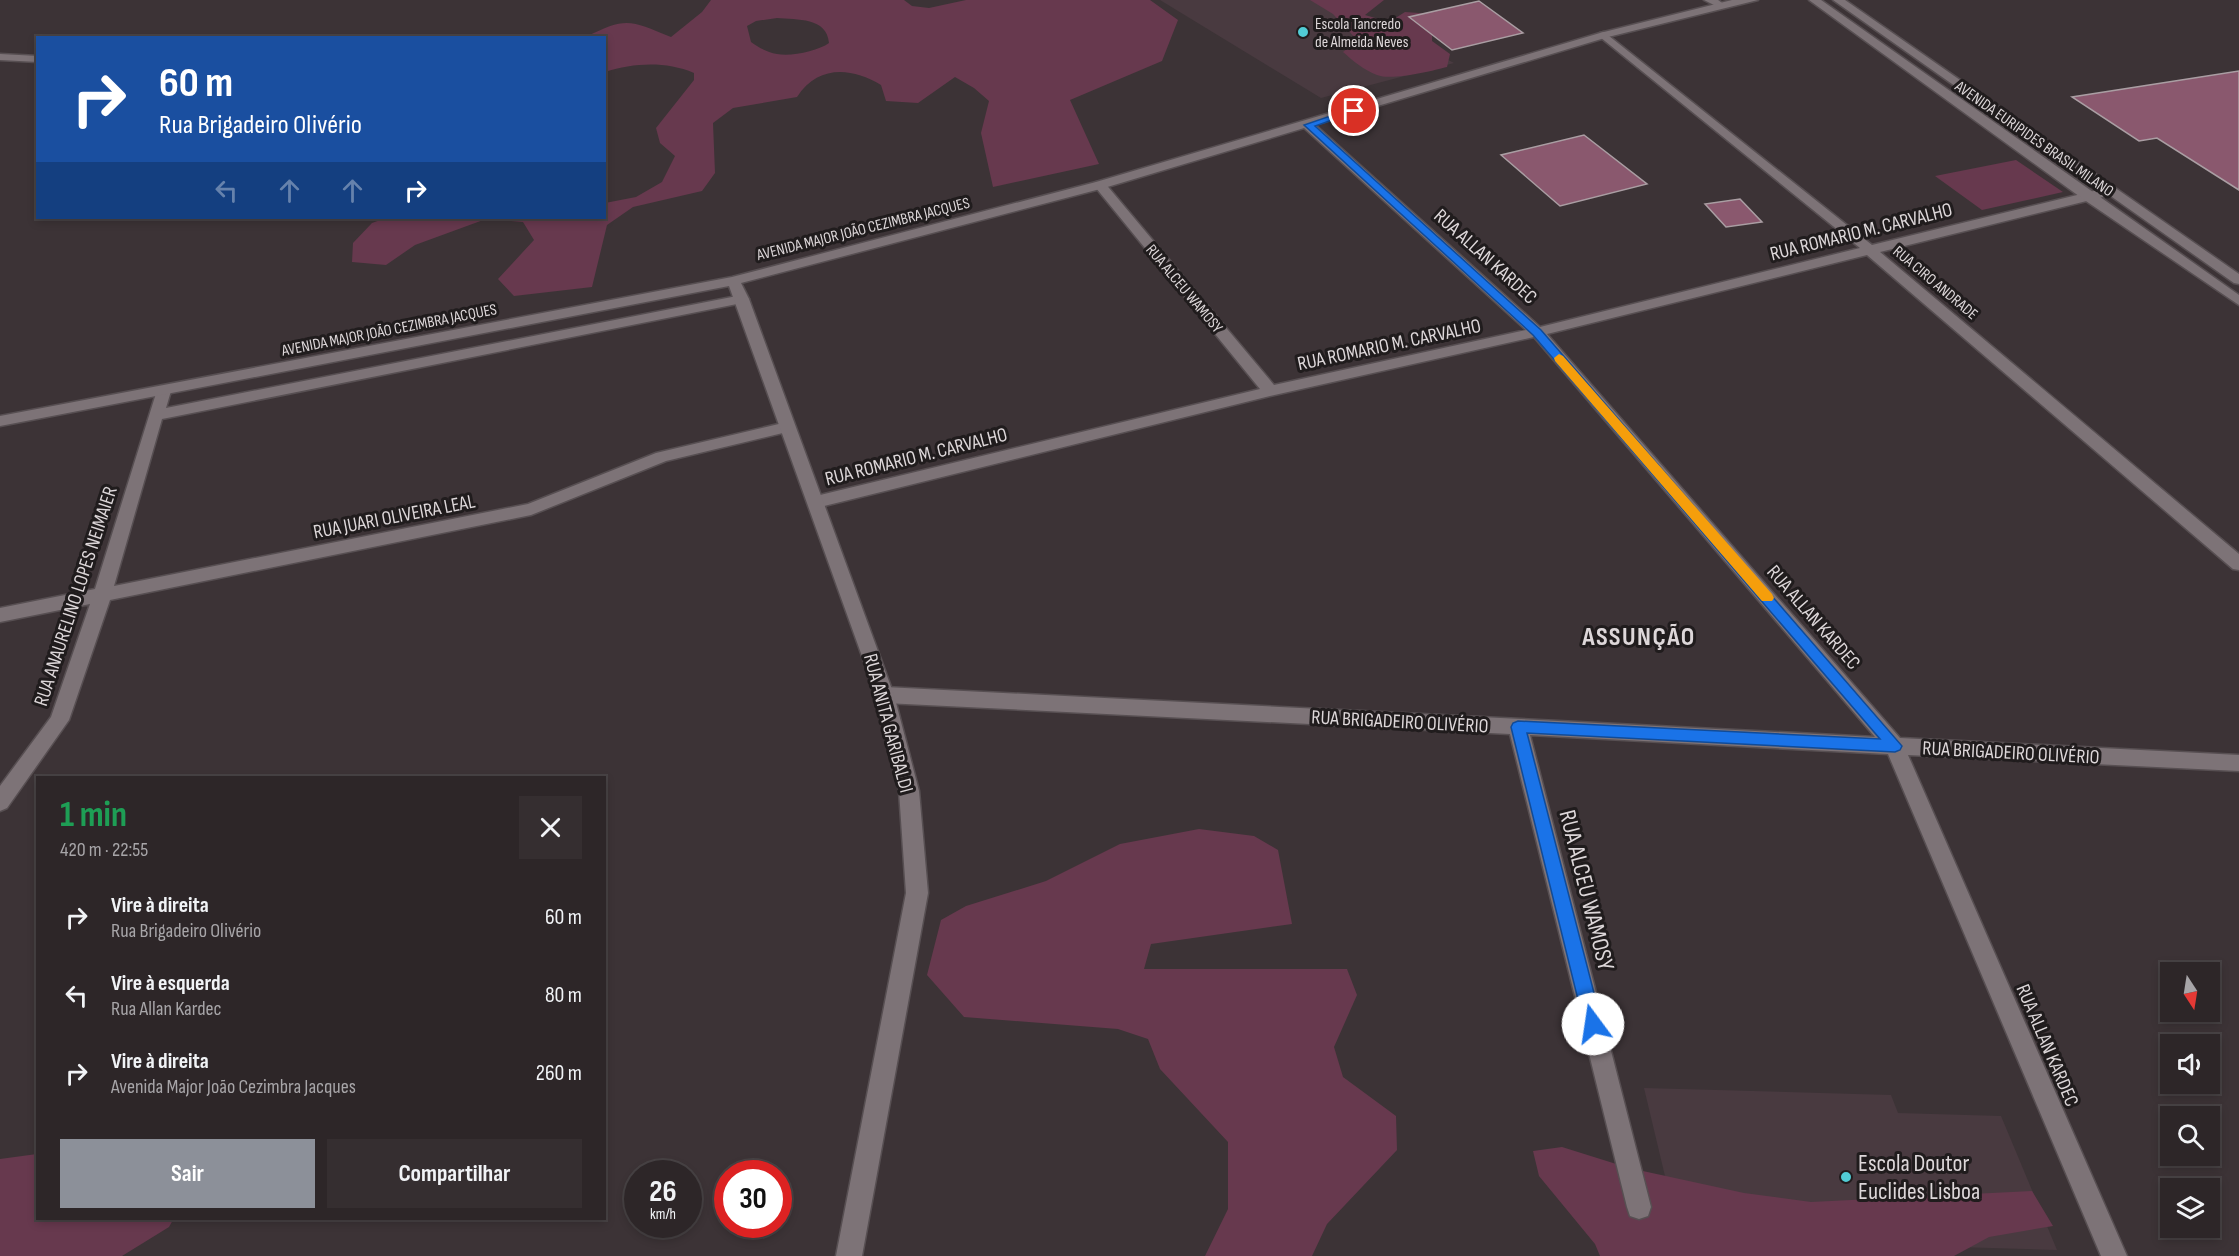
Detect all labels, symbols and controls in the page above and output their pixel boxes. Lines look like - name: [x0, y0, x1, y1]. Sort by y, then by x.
- place label: Escola Tancredo de Almeida Neves: [1315, 15, 1409, 52]
- marker: Escola Tancredo de Almeida Neves: [1296, 25, 1310, 39]
- text: 60 m: [159, 58, 233, 109]
- icon: right: [60, 60, 138, 138]
- street label: AVENIDA EURIPIDES BRASIL MILANO: [1950, 77, 2117, 201]
- pin: [1328, 85, 1379, 136]
- icon: arrive: [1337, 94, 1370, 127]
- text: Rua Brigadeiro Olivério: [159, 109, 362, 141]
- icon: left: [210, 174, 243, 207]
- icon: ahead: [273, 174, 306, 207]
- icon: ahead: [336, 174, 369, 207]
- icon: right: [399, 174, 432, 207]
- street label: AVENIDA MAJOR JOÃO CEZIMBRA JACQUES: [754, 194, 972, 265]
- street label: RUA ROMARIO M. CARVALHO: [1768, 198, 1955, 266]
- street label: RUA ALLAN KARDEC: [1429, 204, 1542, 309]
- street label: RUA ALCEU WAMOSY: [1141, 241, 1227, 337]
- street label: RUA CIRO ANDRADE: [1889, 242, 1981, 324]
- street label: AVENIDA MAJOR JOÃO CEZIMBRA JACQUES: [279, 300, 499, 361]
- street label: RUA ROMARIO M. CARVALHO: [1295, 314, 1483, 376]
- street label: RUA ROMARIO M. CARVALHO: [823, 423, 1010, 491]
- street label: RUA ANAURELINO LOPES NEIMAIER: [29, 483, 123, 709]
- street label: RUA JUARI OLIVEIRA LEAL: [311, 489, 478, 544]
- street label: RUA ALLAN KARDEC: [1761, 561, 1865, 675]
- district label: ASSUNÇÃO: [1581, 622, 1696, 653]
- street label: RUA ANITA GARIBALDI: [858, 651, 918, 795]
- street label: RUA BRIGADEIRO OLIVÉRIO: [1311, 705, 1489, 739]
- street label: RUA BRIGADEIRO OLIVÉRIO: [1922, 736, 2100, 770]
- text: 1 min: [60, 794, 127, 837]
- button: close: [519, 796, 582, 859]
- street label: RUA ALCEU WAMOSY: [1553, 807, 1620, 973]
- text: 420 m · 22:55: [60, 838, 148, 862]
- text: Vire à direita: [111, 892, 209, 919]
- icon: right: [60, 901, 93, 934]
- text: 60 m: [545, 904, 582, 931]
- text: Rua Brigadeiro Olivério: [111, 919, 261, 943]
- north arrow: [2160, 962, 2220, 1022]
- map controls: [2160, 962, 2220, 1238]
- text: Vire à esquerda: [111, 970, 230, 997]
- icon: left: [60, 979, 93, 1012]
- street label: RUA ALLAN KARDEC: [2011, 981, 2084, 1110]
- text: 80 m: [545, 982, 582, 1009]
- position arrow: [1561, 992, 1625, 1056]
- text: Rua Allan Kardec: [111, 997, 222, 1021]
- button: sound: [2160, 1034, 2220, 1094]
- text: Vire à direita: [111, 1048, 209, 1075]
- icon: right: [60, 1057, 93, 1090]
- text: 260 m: [536, 1060, 582, 1087]
- text: Avenida Major João Cezimbra Jacques: [111, 1075, 356, 1099]
- button: search: [2160, 1106, 2220, 1166]
- button: Sair: [60, 1139, 315, 1208]
- button: Compartilhar: [327, 1139, 582, 1208]
- place label: Escola Doutor Euclides Lisboa: [1858, 1149, 1980, 1206]
- speed limit sign: 30: [714, 1160, 792, 1238]
- marker: Escola Doutor Euclides Lisboa: [1839, 1170, 1853, 1184]
- text: 26: [649, 1174, 677, 1210]
- button: layers: [2160, 1178, 2220, 1238]
- text: km/h: [650, 1205, 676, 1224]

